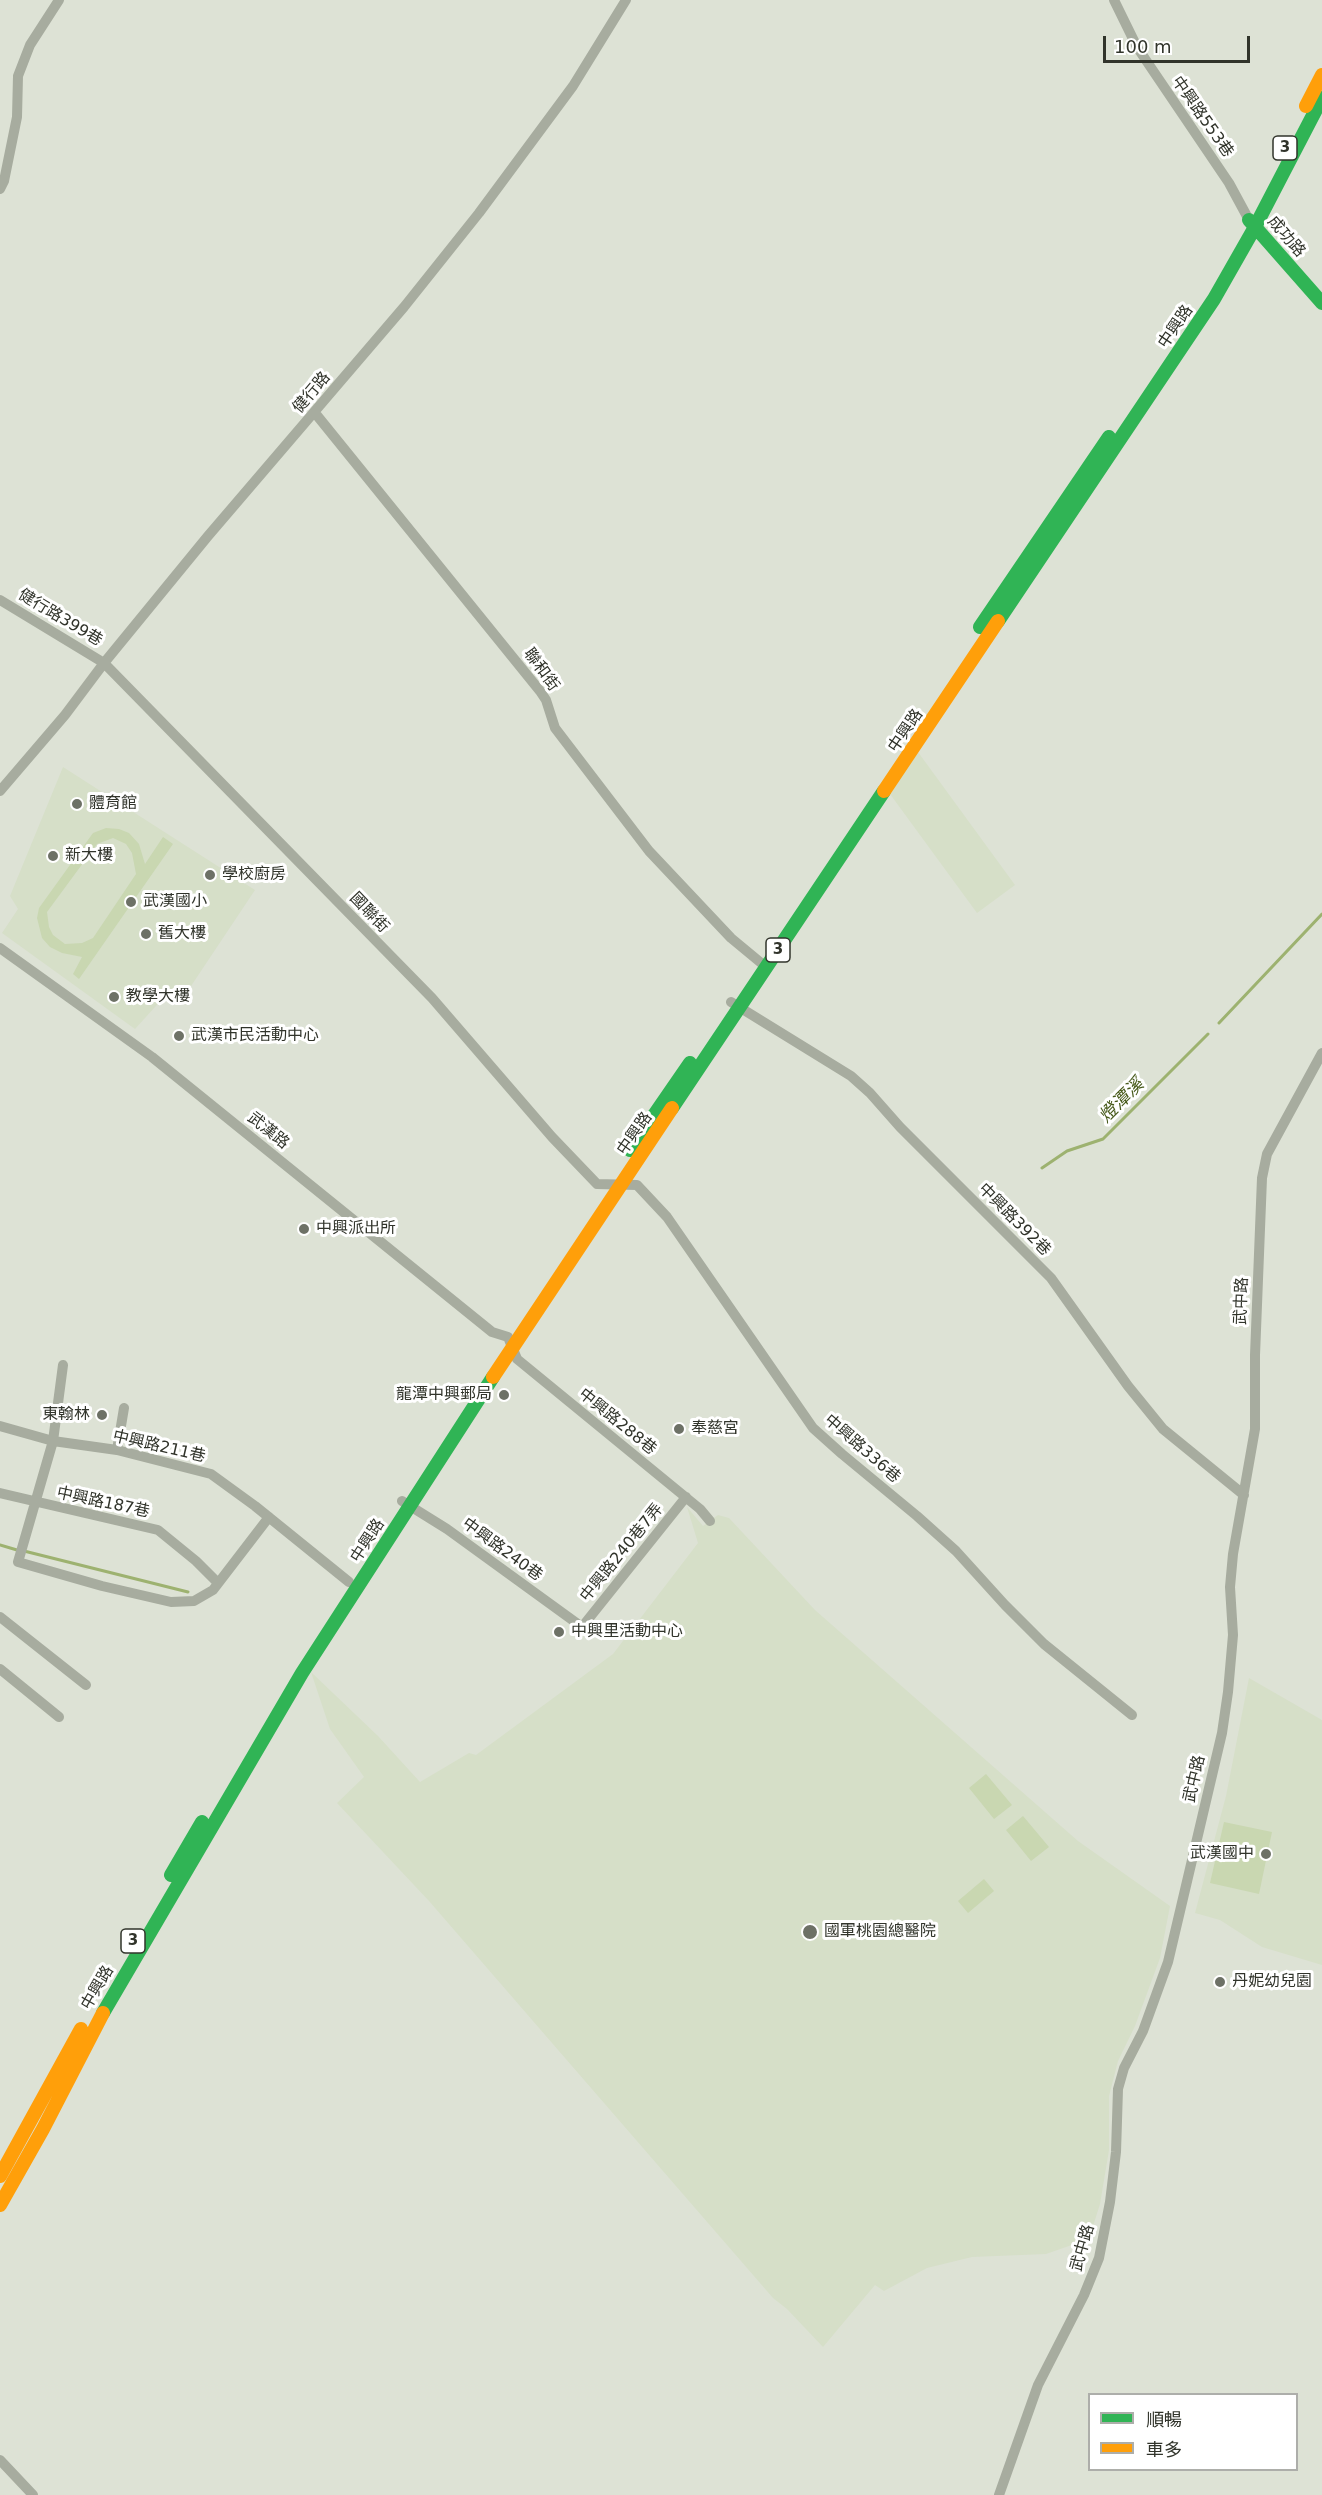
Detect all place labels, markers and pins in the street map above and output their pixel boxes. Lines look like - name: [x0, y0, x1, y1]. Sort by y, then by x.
- place label: 體育館: [89, 794, 137, 814]
- marker: 體育館: [70, 797, 84, 811]
- place label: 新大樓: [65, 846, 113, 866]
- marker: 新大樓: [46, 849, 60, 863]
- place label: 學校廚房: [222, 865, 286, 885]
- marker: 學校廚房: [203, 868, 217, 882]
- place label: 武漢國小: [143, 892, 207, 912]
- marker: 武漢國小: [124, 895, 138, 909]
- place label: 舊大樓: [158, 924, 206, 944]
- marker: 舊大樓: [139, 927, 153, 941]
- place label: 教學大樓: [126, 987, 190, 1007]
- marker: 教學大樓: [107, 990, 121, 1004]
- place label: 武漢市民活動中心: [191, 1026, 319, 1046]
- marker: 武漢市民活動中心: [172, 1029, 186, 1043]
- place label: 中興派出所: [316, 1219, 396, 1239]
- marker: 中興派出所: [297, 1222, 311, 1236]
- place label: 龍潭中興郵局: [396, 1385, 492, 1405]
- marker: 龍潭中興郵局: [497, 1388, 511, 1402]
- place label: 東翰林: [42, 1405, 90, 1425]
- marker: 東翰林: [95, 1408, 109, 1422]
- place label: 奉慈宮: [691, 1419, 739, 1439]
- marker: 奉慈宮: [672, 1422, 686, 1436]
- place label: 中興里活動中心: [571, 1622, 683, 1642]
- marker: 中興里活動中心: [552, 1625, 566, 1639]
- place label: 武漢國中: [1190, 1844, 1254, 1864]
- marker: 武漢國中: [1259, 1847, 1273, 1861]
- place label: 國軍桃園總醫院: [824, 1922, 936, 1942]
- marker: 國軍桃園總醫院: [801, 1923, 819, 1941]
- place label: 丹妮幼兒園: [1232, 1972, 1312, 1992]
- marker: 丹妮幼兒園: [1213, 1975, 1227, 1989]

